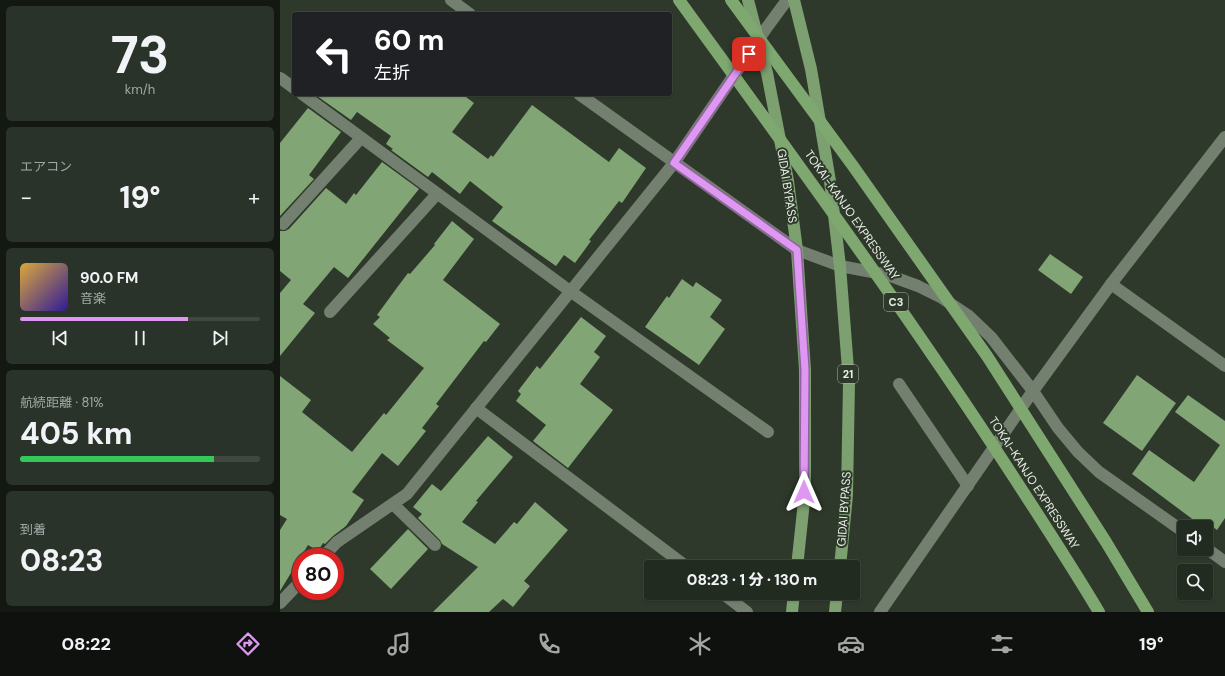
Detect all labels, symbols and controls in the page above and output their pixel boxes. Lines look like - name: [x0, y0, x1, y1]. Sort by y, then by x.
- text: 73: [111, 21, 169, 89]
- text: 60 m: [374, 22, 444, 59]
- icon: left: [308, 28, 360, 80]
- pin: [732, 37, 766, 71]
- icon: arrive: [738, 43, 760, 65]
- text: 左折: [374, 61, 410, 85]
- text: km/h: [125, 81, 155, 98]
- street label: TOKAI-KANJO EXPRESSWAY: [801, 147, 903, 283]
- street label: GIDAI BYPASS: [773, 148, 801, 224]
- text: エアコン: [20, 158, 72, 175]
- text: 19°: [119, 178, 161, 217]
- text: −: [20, 183, 32, 212]
- text: +: [248, 183, 260, 212]
- text: 90.0 FM: [80, 268, 138, 288]
- text: 音楽: [80, 290, 106, 307]
- road number: C3: [884, 293, 908, 311]
- icon: previous: [49, 327, 71, 349]
- icon: pause: [129, 327, 151, 349]
- icon: next: [209, 327, 231, 349]
- road number: 21: [838, 365, 858, 383]
- text: 航続距離 · 81%: [20, 394, 103, 411]
- text: 405 km: [20, 414, 132, 453]
- street label: TOKAI-KANJO EXPRESSWAY: [985, 414, 1083, 552]
- position arrow: [783, 471, 825, 513]
- street label: GIDAI BYPASS: [833, 471, 855, 547]
- map controls: [1177, 520, 1213, 600]
- button: sound: [1177, 520, 1213, 556]
- text: 到着: [20, 521, 46, 538]
- text: 08:23: [20, 541, 104, 580]
- speed limit sign: 80: [292, 548, 344, 600]
- button: search: [1177, 564, 1213, 600]
- text: 08:23 · 1 分 · 130 m: [687, 570, 817, 590]
- icon: directions: [234, 630, 262, 658]
- icon: music: [385, 630, 413, 658]
- icon: phone: [535, 630, 563, 658]
- icon: climate: [686, 630, 714, 658]
- icon: car: [837, 630, 865, 658]
- icon: filters: [988, 630, 1016, 658]
- text: 08:22: [61, 632, 111, 656]
- text: 19°: [1139, 632, 1164, 656]

